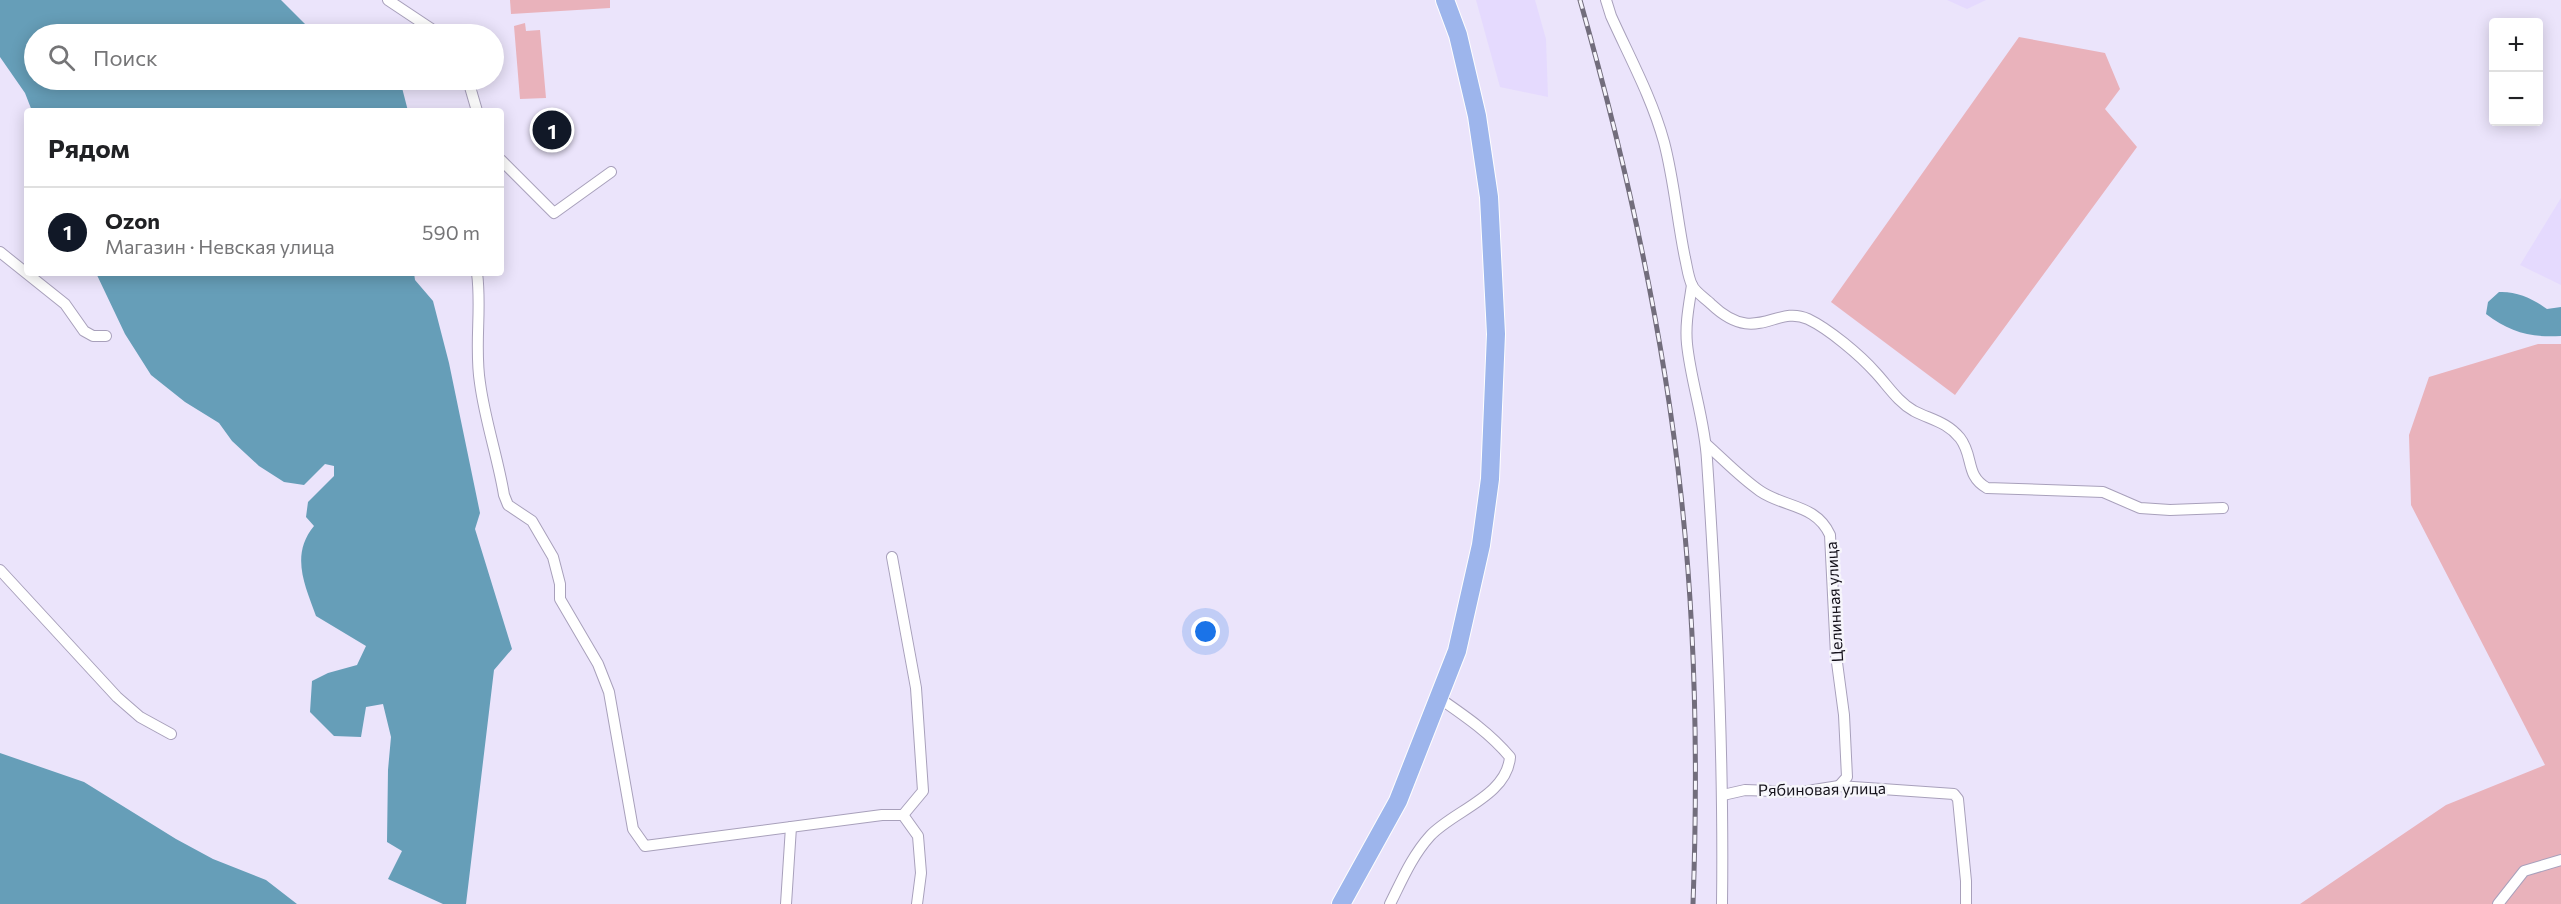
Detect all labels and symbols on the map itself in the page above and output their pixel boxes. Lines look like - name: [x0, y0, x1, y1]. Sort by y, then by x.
- pin: 1: [532, 108, 572, 152]
- street label: Целинная улица: [1821, 541, 1846, 663]
- your location: [1191, 617, 1220, 646]
- street label: Рябиновая улица: [1758, 778, 1886, 799]

